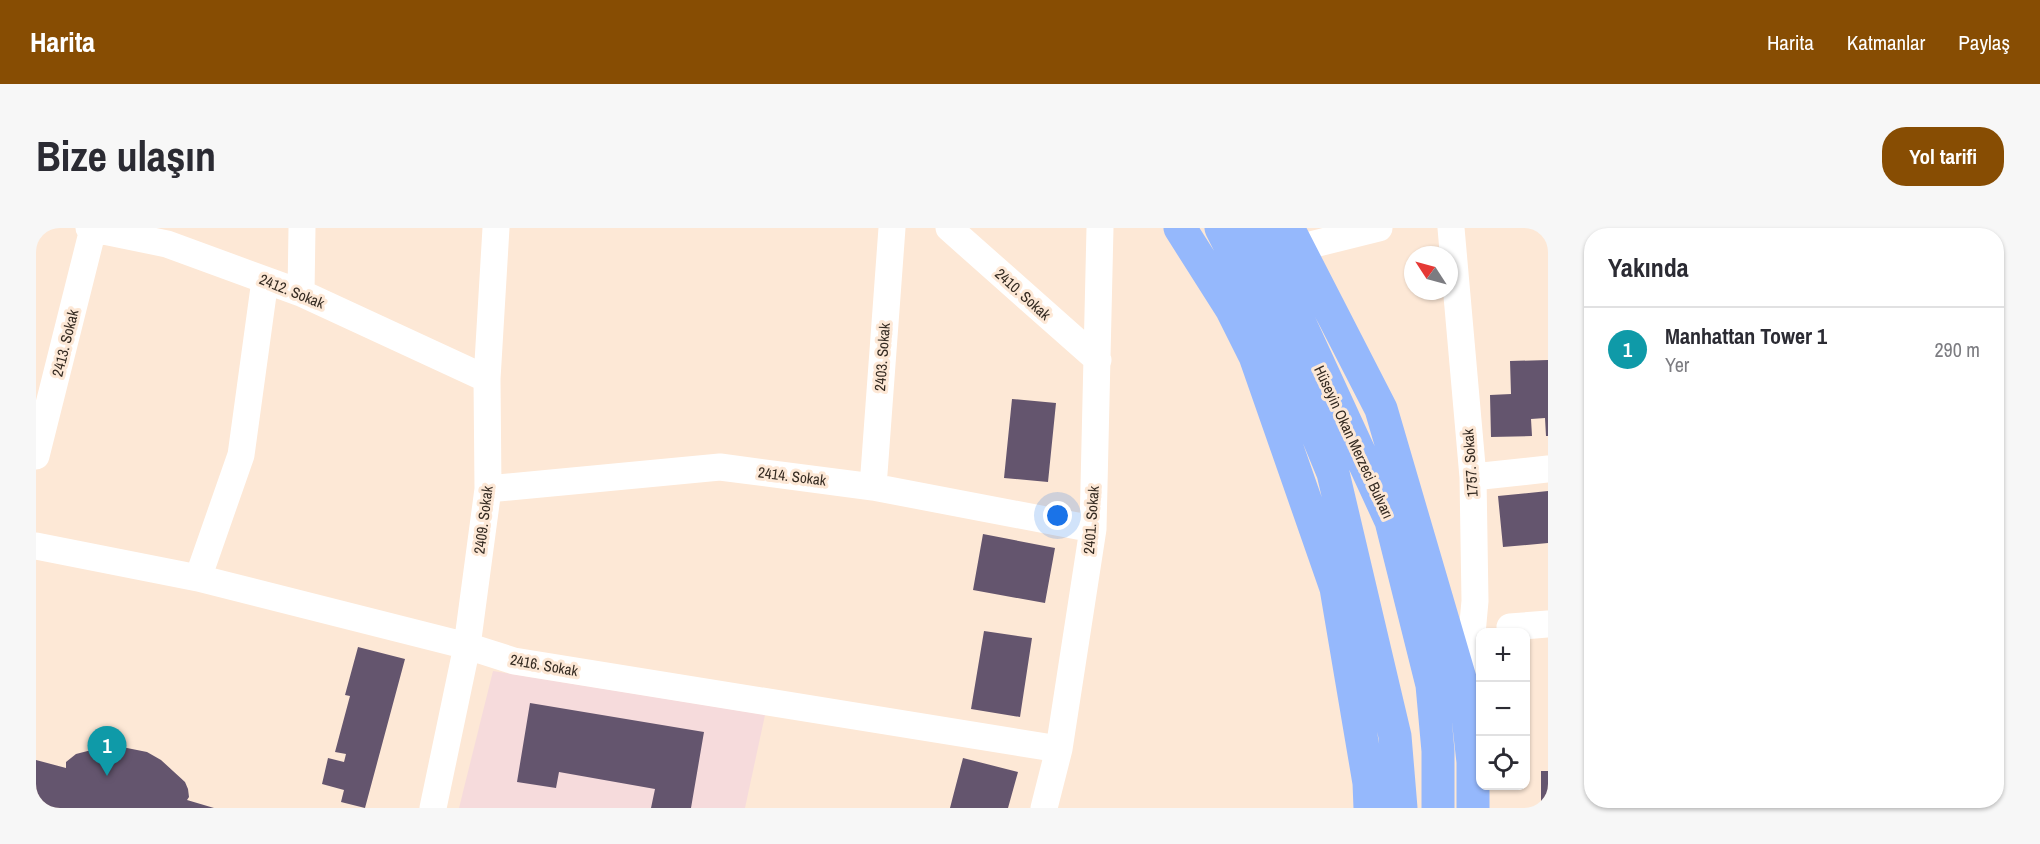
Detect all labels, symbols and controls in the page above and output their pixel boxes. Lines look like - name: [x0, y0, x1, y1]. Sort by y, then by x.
- text: Harita: [30, 23, 95, 61]
- text: Harita: [1767, 28, 1814, 57]
- text: Katmanlar: [1847, 28, 1925, 57]
- text: Paylaş: [1958, 28, 2010, 57]
- button: Yol tarifi: [1882, 127, 2004, 186]
- text: Bize ulaşın: [36, 128, 216, 184]
- north arrow: [1404, 246, 1458, 300]
- text: Yakında: [1608, 250, 1689, 285]
- street label: 2410. Sokak: [991, 263, 1056, 325]
- street label: 2412. Sokak: [256, 268, 328, 314]
- street label: 2413. Sokak: [47, 306, 84, 379]
- street label: 2403. Sokak: [869, 321, 895, 392]
- text: Manhattan Tower 1: [1665, 321, 1827, 351]
- text: 1: [1623, 336, 1632, 363]
- text: 290 m: [1934, 336, 1980, 363]
- text: Yer: [1665, 351, 1689, 378]
- street label: Hüseyin Okan Merzeci Bulvarı: [1309, 362, 1399, 522]
- street label: 1757. Sokak: [1457, 427, 1483, 498]
- street label: 2414. Sokak: [757, 461, 828, 491]
- street label: 2409. Sokak: [468, 484, 498, 555]
- street label: 2401. Sokak: [1078, 484, 1104, 555]
- your location: [1043, 501, 1072, 530]
- map controls: [1476, 628, 1530, 790]
- button: +: [1476, 628, 1530, 682]
- street label: 2416. Sokak: [509, 649, 580, 681]
- button: −: [1476, 682, 1530, 736]
- pin: 1: [88, 726, 126, 776]
- button: locate: [1476, 736, 1530, 790]

